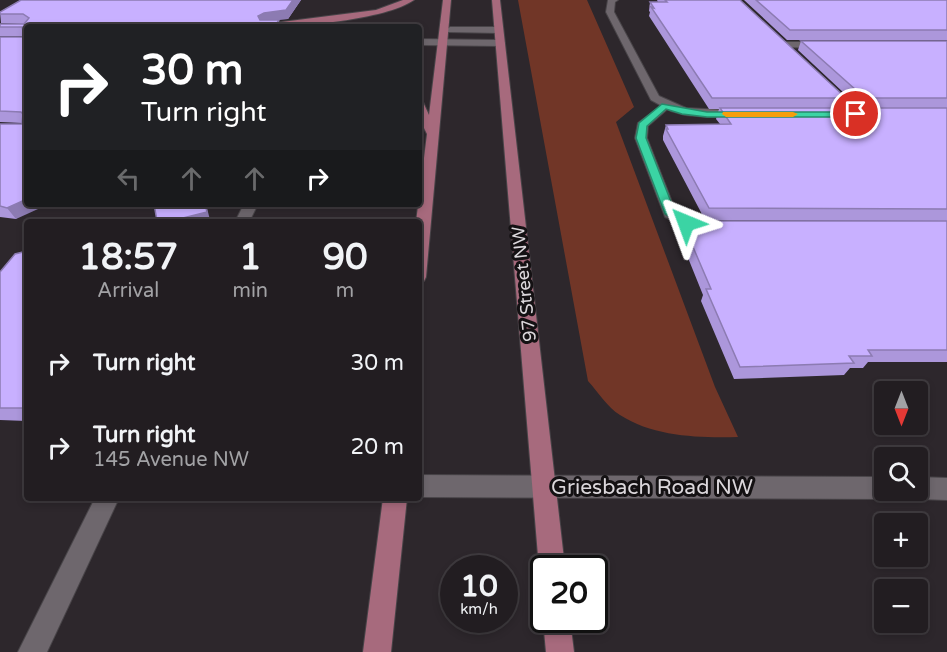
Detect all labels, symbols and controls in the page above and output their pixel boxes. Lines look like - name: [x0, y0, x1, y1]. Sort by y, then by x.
- text: 30 m: [141, 45, 243, 96]
- icon: right: [42, 48, 120, 126]
- pin: [830, 88, 881, 139]
- text: Turn right: [141, 96, 267, 129]
- icon: arrive: [839, 97, 872, 130]
- icon: left: [112, 162, 145, 195]
- icon: ahead: [175, 162, 208, 195]
- icon: ahead: [238, 162, 271, 195]
- icon: right: [301, 162, 334, 195]
- position arrow: [654, 191, 718, 255]
- street label: 97 Street NW: [507, 225, 541, 343]
- text: 18:57: [78, 236, 178, 279]
- text: 1: [239, 236, 262, 279]
- text: 90: [322, 236, 368, 279]
- text: Arrival: [97, 279, 159, 303]
- text: min: [233, 279, 268, 303]
- text: m: [336, 279, 354, 303]
- icon: right: [42, 347, 75, 380]
- text: Turn right: [93, 350, 195, 376]
- text: 30 m: [350, 350, 404, 376]
- north arrow: [874, 381, 928, 435]
- map controls: [874, 381, 928, 633]
- text: Turn right: [93, 422, 195, 448]
- icon: right: [42, 431, 75, 464]
- text: 20 m: [350, 434, 404, 460]
- button: search: [874, 447, 928, 501]
- text: 145 Avenue NW: [93, 448, 249, 472]
- street label: Griesbach Road NW: [551, 475, 753, 500]
- button: +: [874, 513, 928, 567]
- speed limit sign: 20: [530, 555, 608, 633]
- text: 10: [460, 568, 498, 605]
- button: −: [874, 579, 928, 633]
- text: km/h: [460, 600, 498, 618]

